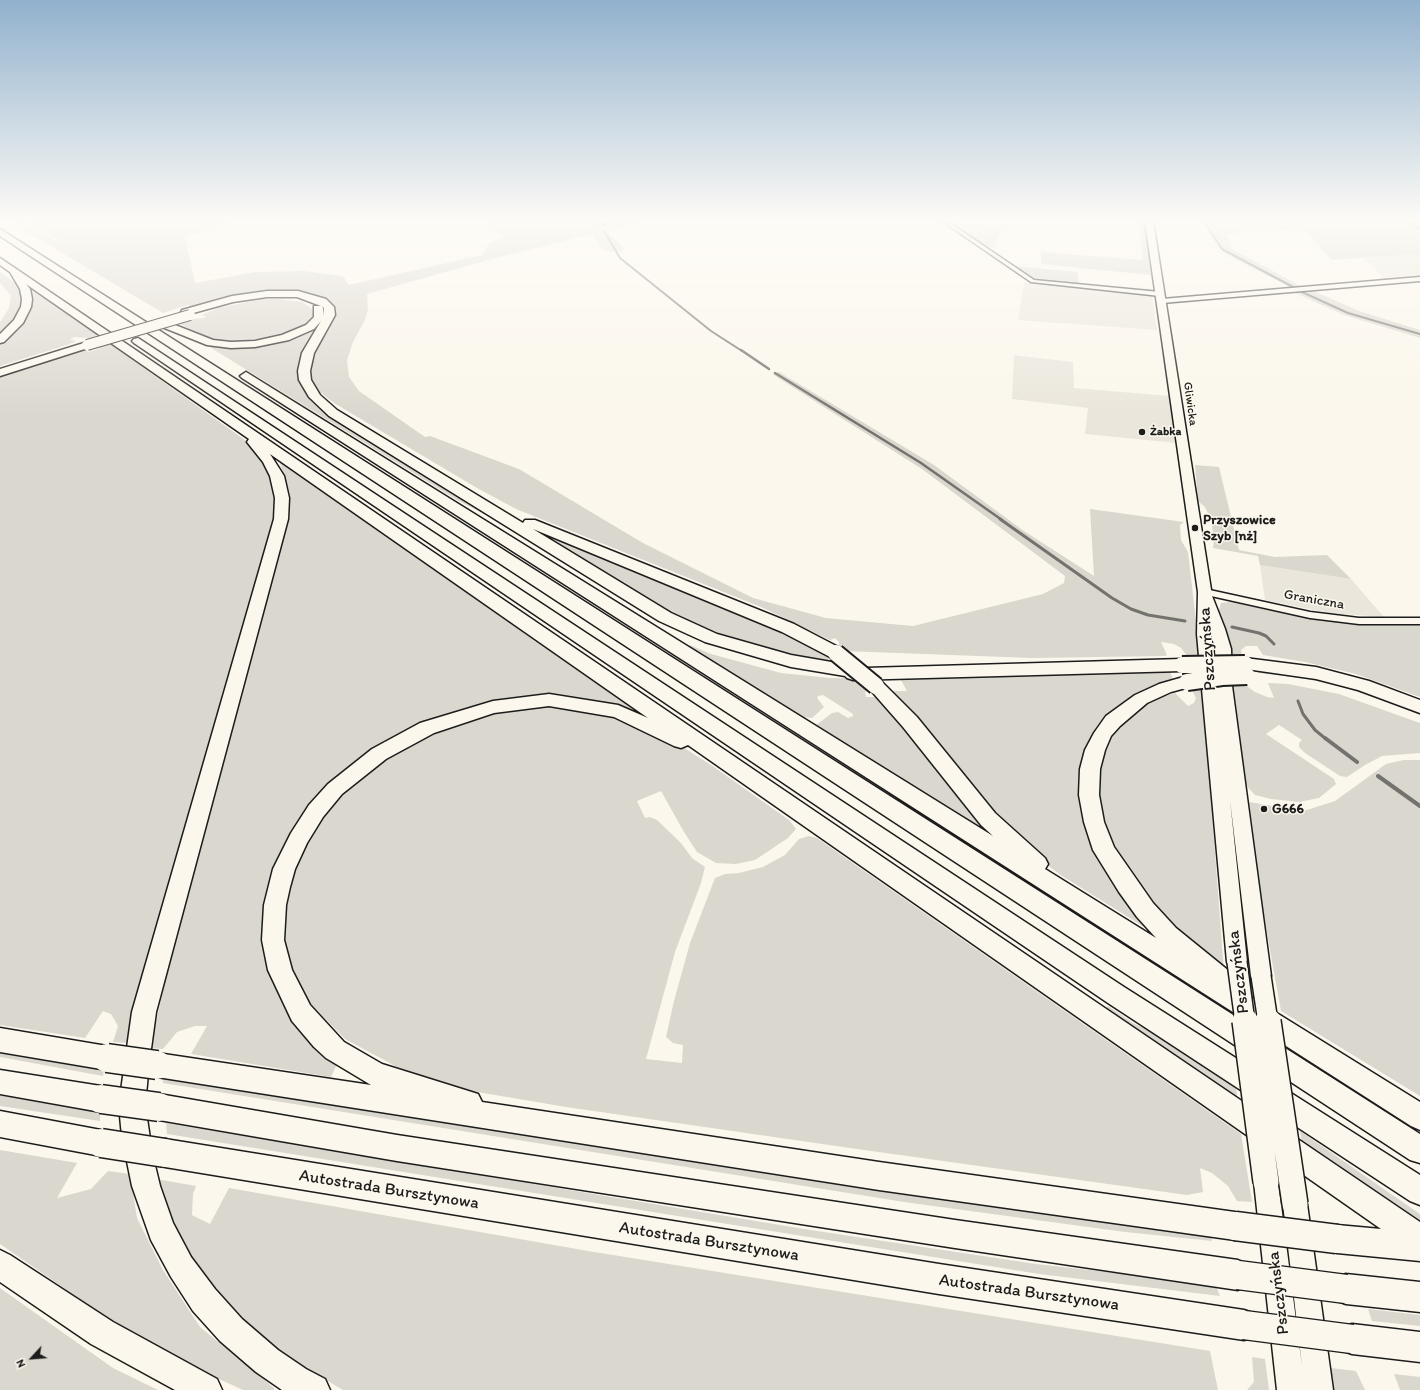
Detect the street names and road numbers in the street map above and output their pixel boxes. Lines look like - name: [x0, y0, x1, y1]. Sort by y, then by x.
- street label: Gliwicka: [1180, 381, 1200, 427]
- street label: Graniczna: [1282, 586, 1346, 614]
- street label: Pszczyńska: [1195, 607, 1221, 691]
- street label: Pszczyńska: [1224, 929, 1254, 1015]
- street label: Autostrada Bursztynowa: [298, 1166, 480, 1214]
- street label: Autostrada Bursztynowa: [618, 1218, 800, 1266]
- street label: Pszczyńska: [1264, 1250, 1294, 1336]
- street label: Autostrada Bursztynowa: [938, 1270, 1120, 1316]

